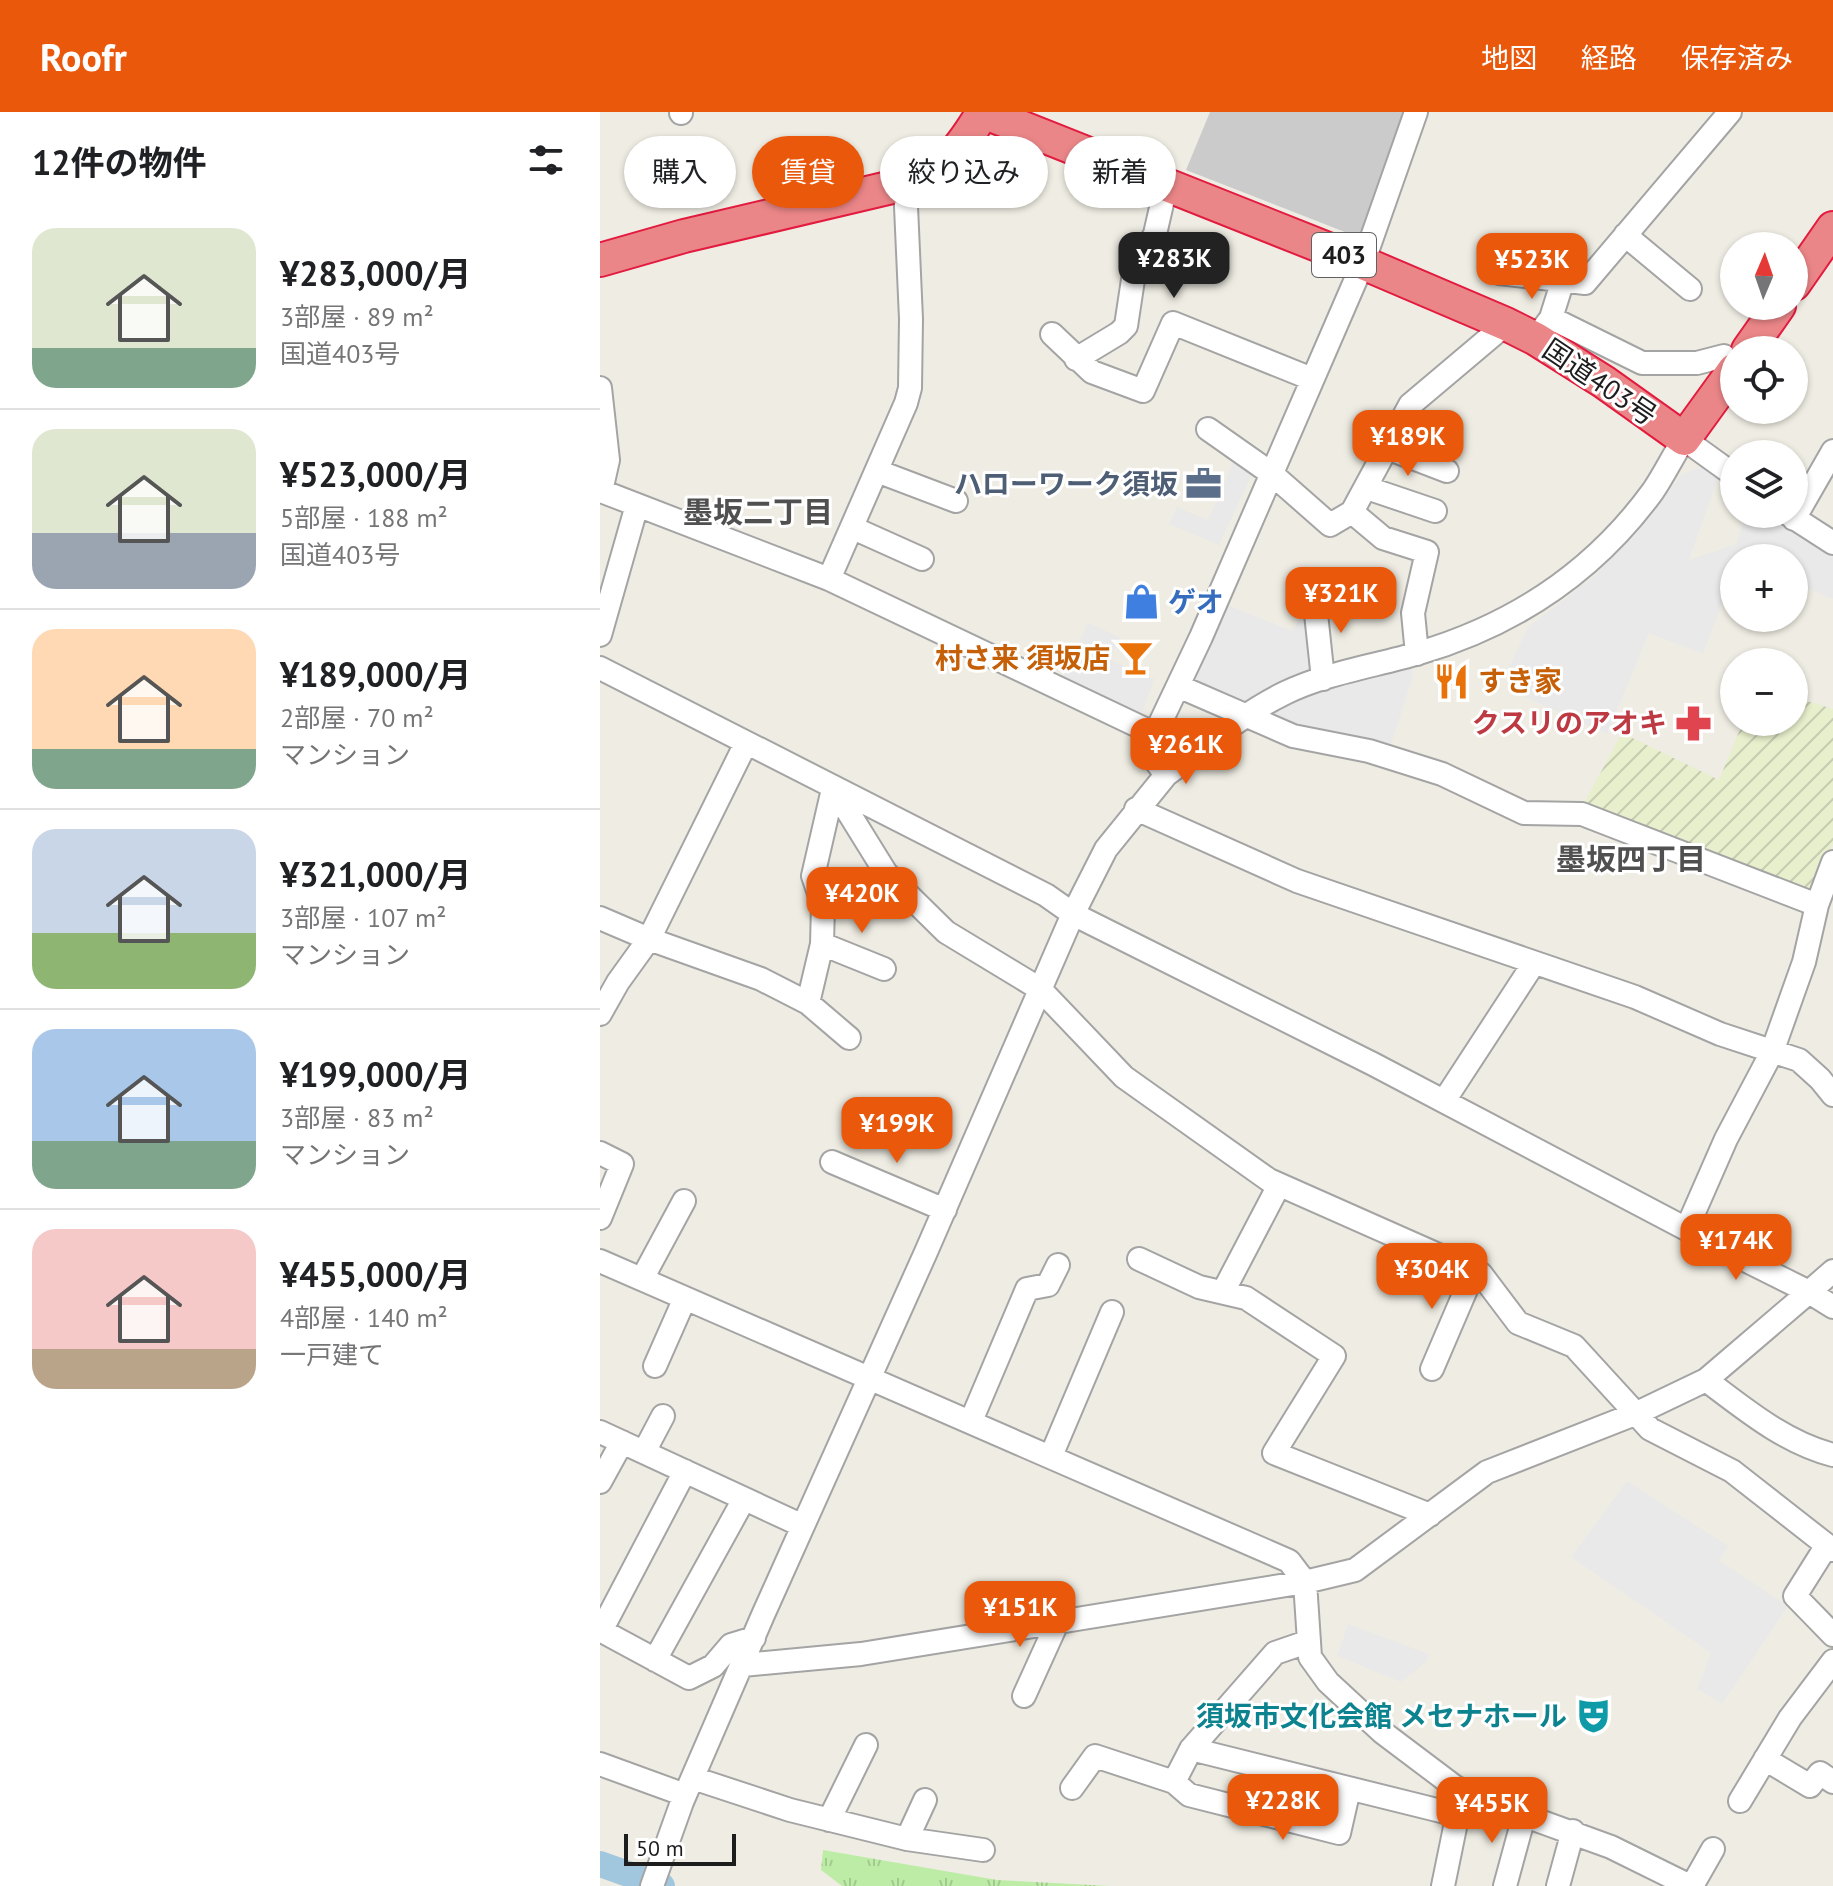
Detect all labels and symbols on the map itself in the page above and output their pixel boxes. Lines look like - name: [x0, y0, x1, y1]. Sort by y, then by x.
- pin: ¥283K: [1118, 232, 1230, 300]
- north arrow: [1720, 232, 1808, 320]
- road number: 403: [1312, 233, 1376, 277]
- pin: ¥523K: [1476, 233, 1588, 301]
- street label: 国道403号: [1536, 330, 1664, 433]
- pin: ¥189K: [1352, 410, 1464, 478]
- place label: ハローワーク須坂: [954, 465, 1178, 502]
- office icon: ハローワーク須坂: [1185, 465, 1223, 503]
- district label: 墨坂二丁目: [683, 492, 833, 531]
- pin: ¥321K: [1285, 567, 1397, 635]
- shop icon: ゲオ: [1123, 583, 1161, 621]
- place label: ゲオ: [1168, 583, 1224, 620]
- place label: 村さ来 須坂店: [935, 639, 1110, 676]
- bar icon: 村さ来 須坂店: [1117, 639, 1155, 677]
- restaurant icon: すき家: [1433, 662, 1471, 700]
- place label: すき家: [1478, 662, 1562, 699]
- place label: クスリのアオキ: [1472, 704, 1667, 741]
- pharmacy icon: クスリのアオキ: [1674, 704, 1712, 742]
- pin: ¥261K: [1130, 718, 1242, 786]
- district label: 墨坂四丁目: [1556, 839, 1706, 878]
- pin: ¥420K: [806, 867, 918, 935]
- pin: ¥199K: [841, 1097, 953, 1165]
- pin: ¥174K: [1680, 1214, 1792, 1282]
- pin: ¥304K: [1376, 1243, 1488, 1311]
- pin: ¥151K: [964, 1581, 1076, 1649]
- place label: 須坂市文化会館 メセナホール: [1196, 1697, 1567, 1734]
- theatre icon: 須坂市文化会館 メセナホール: [1574, 1697, 1612, 1735]
- pin: ¥228K: [1227, 1774, 1339, 1842]
- pin: ¥455K: [1436, 1777, 1548, 1845]
- scale bar: [624, 1830, 736, 1866]

